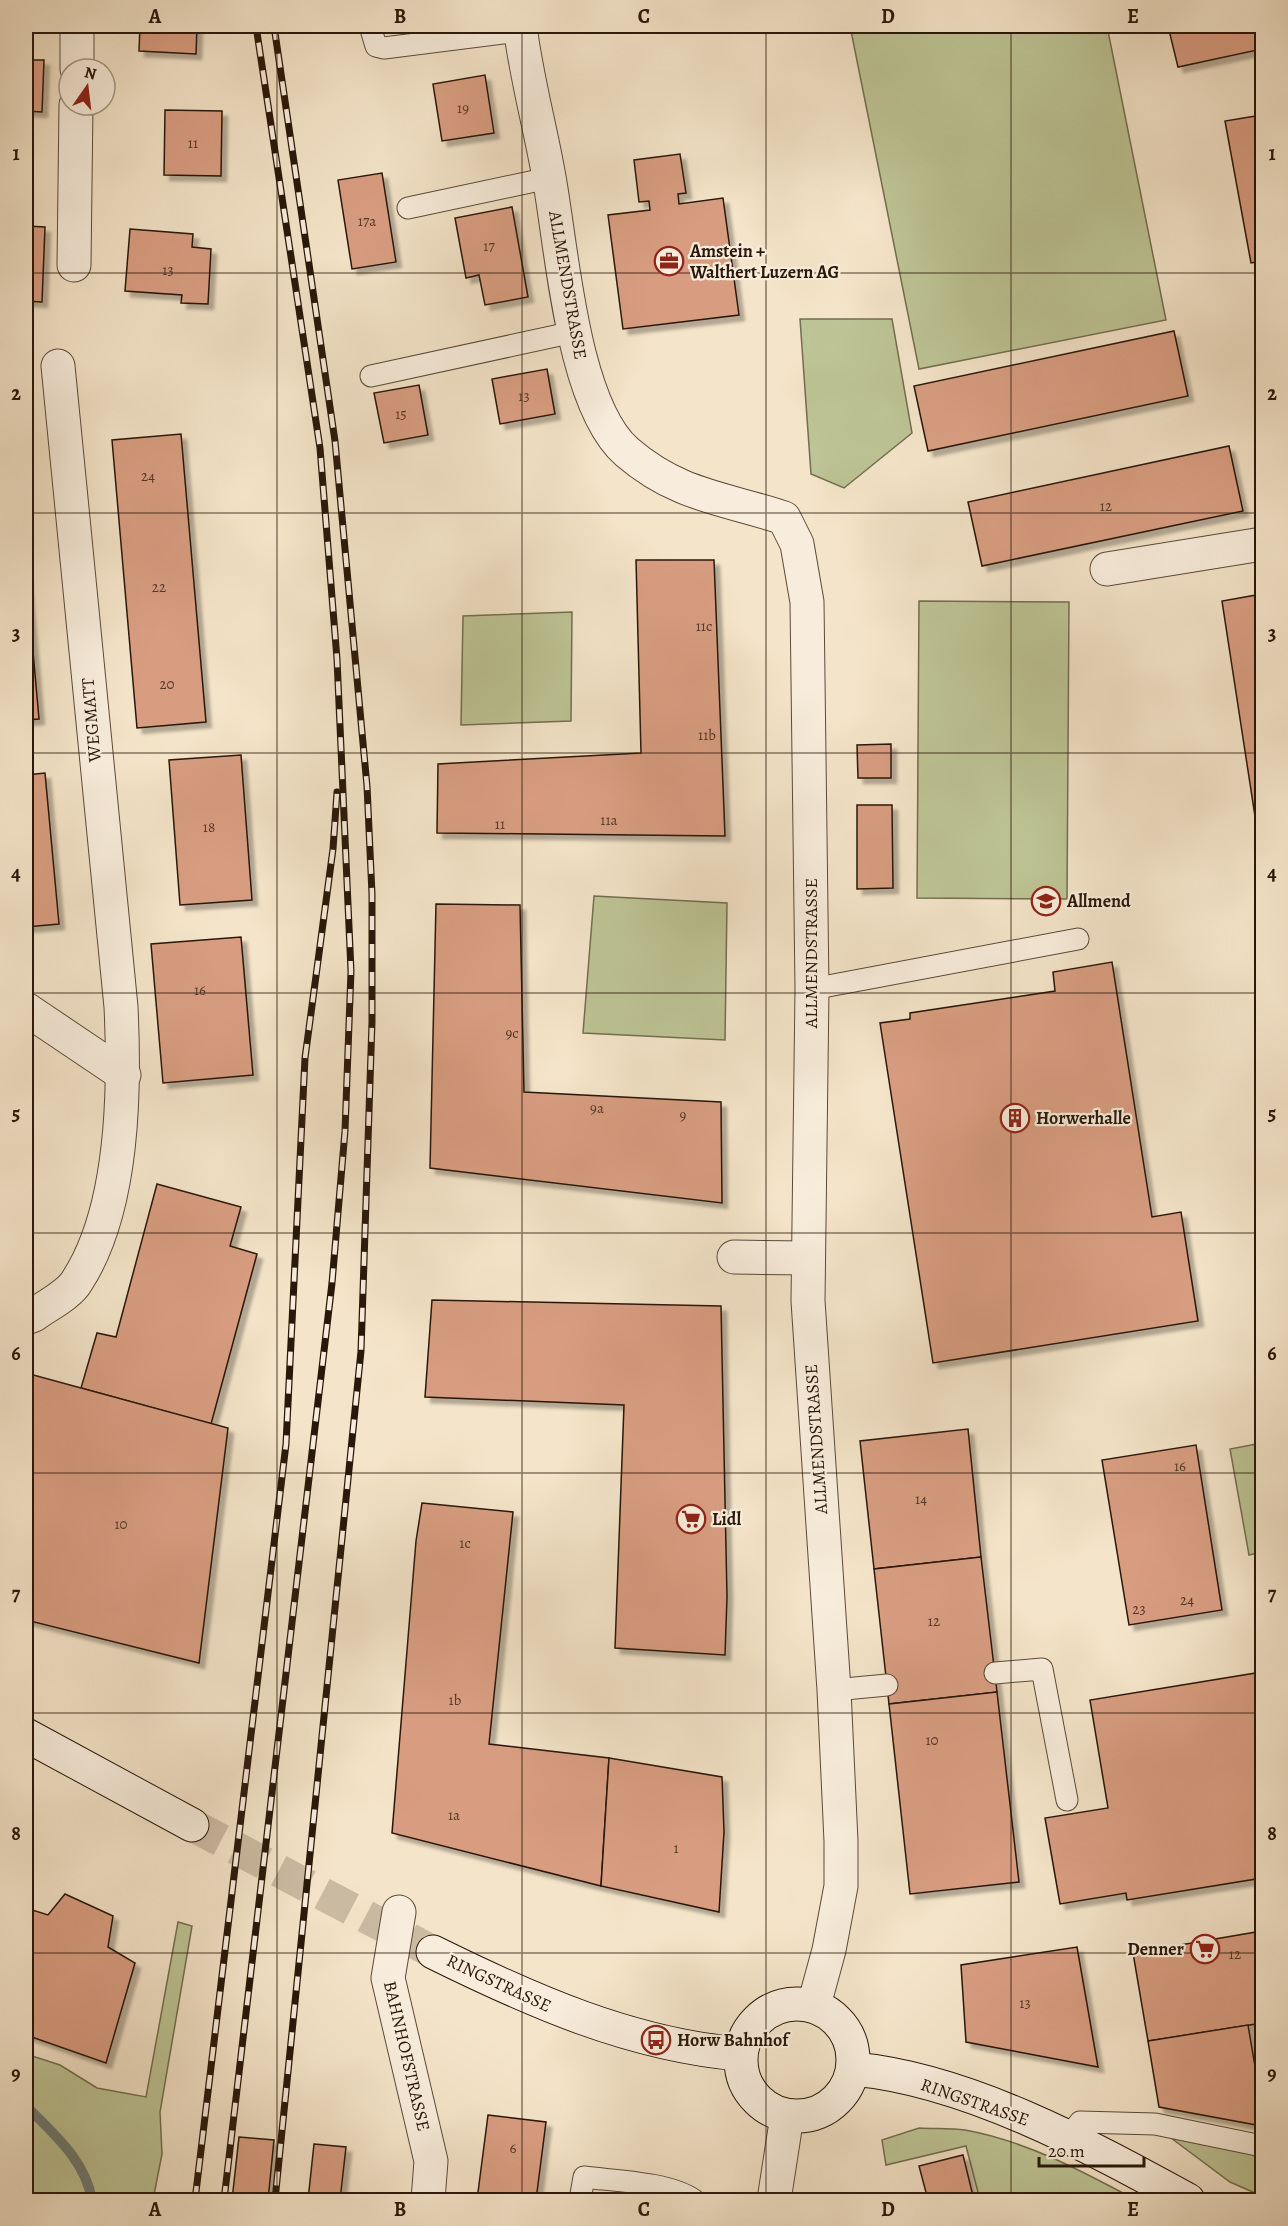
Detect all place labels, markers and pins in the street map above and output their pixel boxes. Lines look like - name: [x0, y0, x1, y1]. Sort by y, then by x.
- place label: Amstein + Walthert Luzern AG: [689, 239, 839, 284]
- office icon: Amstein + Walthert Luzern AG: [653, 245, 685, 277]
- school or university icon: Allmend: [1030, 885, 1062, 917]
- place label: Allmend: [1066, 889, 1131, 913]
- building icon: Horwerhalle: [999, 1102, 1031, 1134]
- place label: Horwerhalle: [1036, 1106, 1131, 1130]
- supermarket icon: Lidl: [675, 1503, 707, 1535]
- place label: Lidl: [712, 1507, 741, 1531]
- supermarket icon: Denner: [1189, 1933, 1221, 1965]
- place label: Denner: [1127, 1937, 1185, 1961]
- bus stop icon: Horw Bahnhof: [640, 2024, 672, 2056]
- place label: Horw Bahnhof: [677, 2028, 791, 2052]

